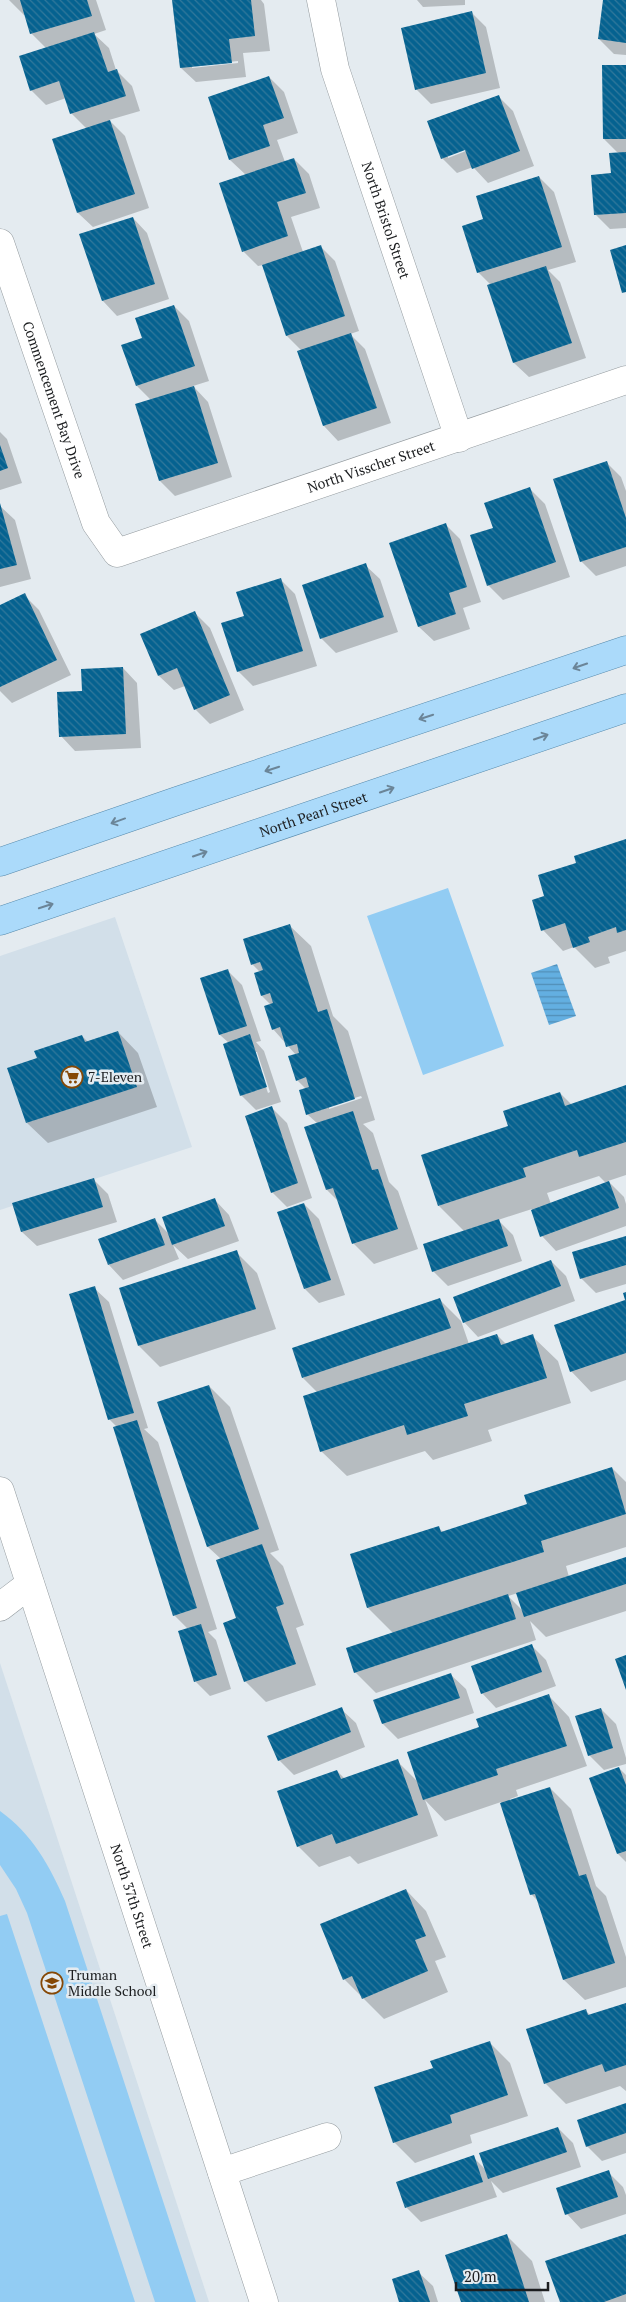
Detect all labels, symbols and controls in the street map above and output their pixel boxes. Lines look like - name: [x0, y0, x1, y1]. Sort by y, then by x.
- street label: North Bristol Street: [358, 159, 415, 282]
- street label: Commencement Bay Drive: [19, 319, 90, 481]
- street label: North Visscher Street: [305, 435, 438, 497]
- one-way arrow: [573, 662, 588, 671]
- one-way arrow: [418, 713, 434, 723]
- one-way arrow: [533, 732, 548, 741]
- one-way arrow: [264, 765, 280, 774]
- one-way arrow: [379, 784, 395, 794]
- street label: North Pearl Street: [257, 787, 370, 841]
- one-way arrow: [110, 817, 126, 827]
- one-way arrow: [192, 848, 208, 858]
- one-way arrow: [38, 901, 54, 910]
- supermarket icon: 7-Eleven: [60, 1065, 84, 1089]
- place label: 7-Eleven: [88, 1067, 143, 1086]
- street label: North 37th Street: [106, 1841, 158, 1951]
- place label: Truman Middle School: [68, 1965, 157, 2000]
- school or university icon: Truman Middle School: [40, 1971, 64, 1995]
- scale bar: [456, 2260, 548, 2292]
- text: 20 m: [464, 2266, 497, 2286]

